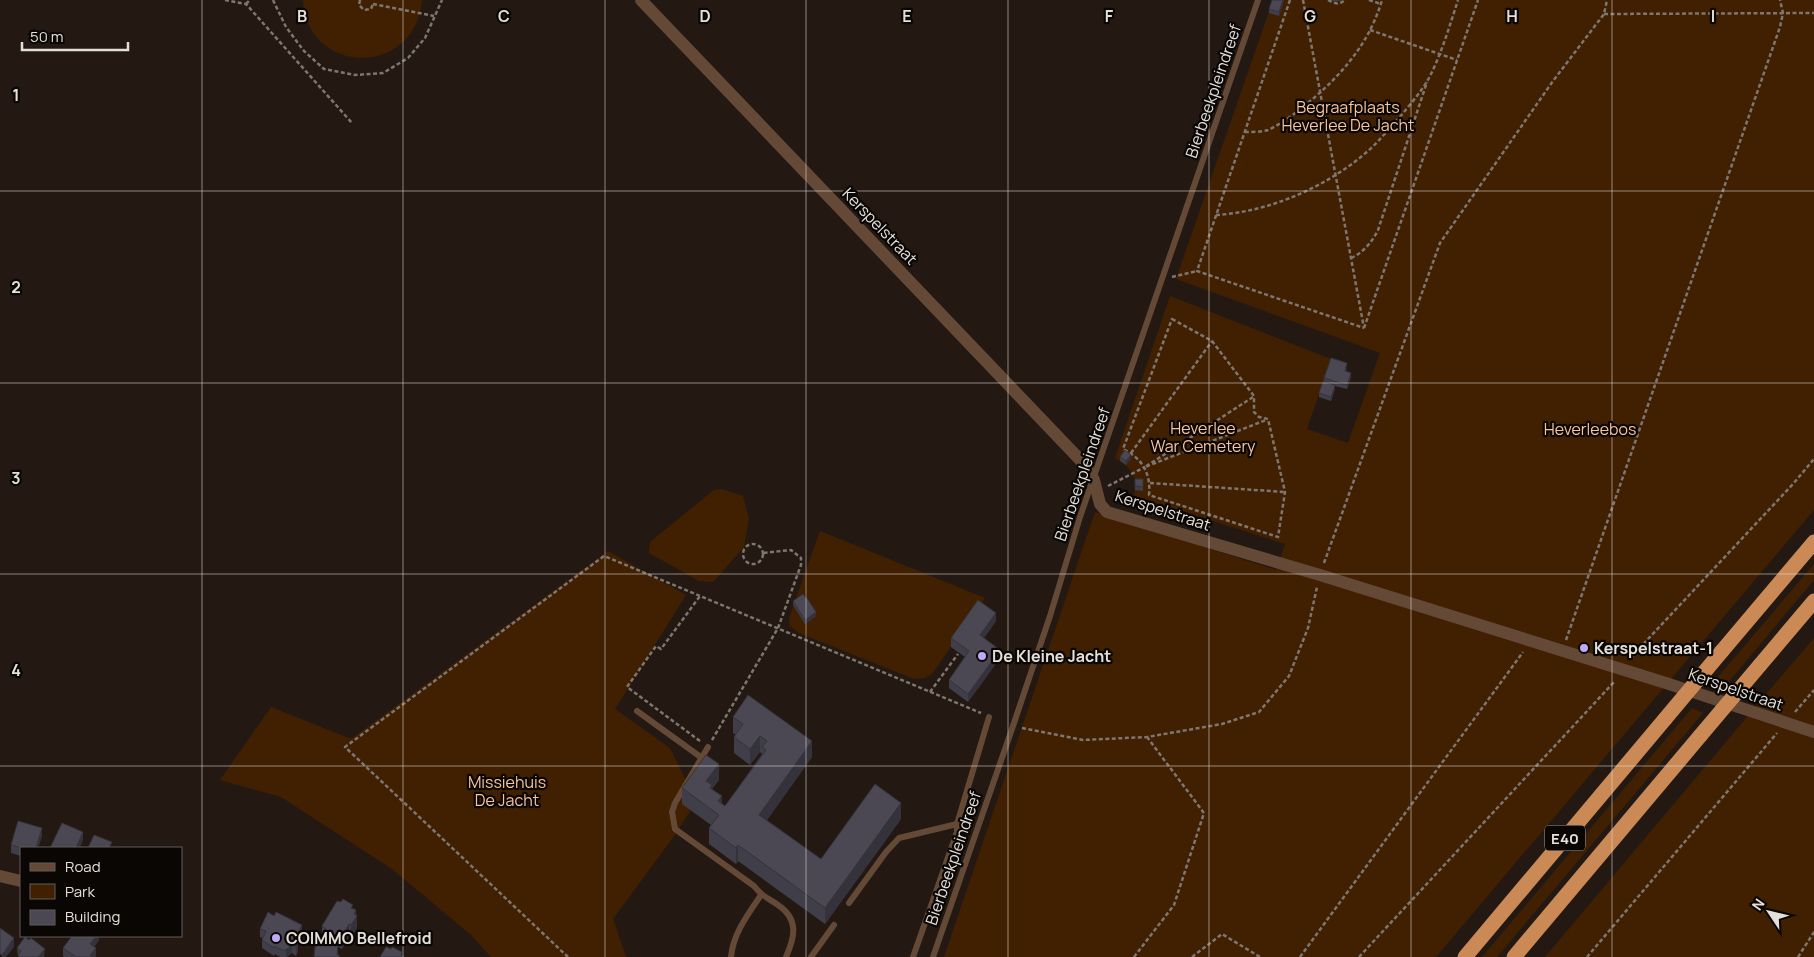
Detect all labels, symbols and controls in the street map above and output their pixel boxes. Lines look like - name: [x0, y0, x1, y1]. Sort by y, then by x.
- text: B: [297, 5, 307, 27]
- text: C: [498, 5, 510, 27]
- text: D: [699, 5, 711, 27]
- text: E: [902, 5, 912, 27]
- text: F: [1105, 5, 1114, 27]
- text: G: [1304, 5, 1316, 27]
- text: H: [1506, 5, 1518, 27]
- text: I: [1711, 5, 1715, 27]
- scale bar: [22, 20, 129, 52]
- street label: Bierbeekpleindreef: [1180, 21, 1246, 161]
- text: 50 m: [30, 26, 64, 47]
- text: 1: [12, 84, 20, 106]
- park label: Begraafplaats Heverlee De Jacht: [1282, 96, 1414, 136]
- street label: Kerspelstraat: [838, 183, 922, 269]
- text: 2: [11, 276, 21, 298]
- street label: Bierbeekpleindreef: [1049, 404, 1115, 544]
- park label: Heverlee War Cemetery: [1150, 417, 1256, 457]
- park label: Heverleebos: [1544, 418, 1636, 440]
- text: 3: [11, 467, 21, 489]
- street label: Kerspelstraat: [1112, 484, 1214, 536]
- place label: Kerspelstraat-1: [1594, 637, 1713, 659]
- marker: Kerspelstraat-1: [1578, 642, 1590, 654]
- place label: De Kleine Jacht: [992, 645, 1111, 667]
- marker: De Kleine Jacht: [976, 650, 988, 662]
- text: 4: [11, 659, 21, 681]
- street label: Kerspelstraat: [1686, 662, 1786, 716]
- park label: Missiehuis De Jacht: [468, 771, 546, 811]
- street label: Bierbeekpleindreef: [920, 788, 986, 928]
- road number: E40: [1545, 826, 1585, 850]
- legend: [20, 847, 182, 937]
- text: Road: [65, 856, 101, 877]
- text: Park: [65, 881, 95, 902]
- north arrow: [1744, 887, 1794, 937]
- text: N: [1747, 895, 1769, 914]
- text: Building: [65, 906, 120, 927]
- place label: COIMMO Bellefroid: [286, 927, 432, 949]
- marker: COIMMO Bellefroid: [270, 932, 282, 944]

